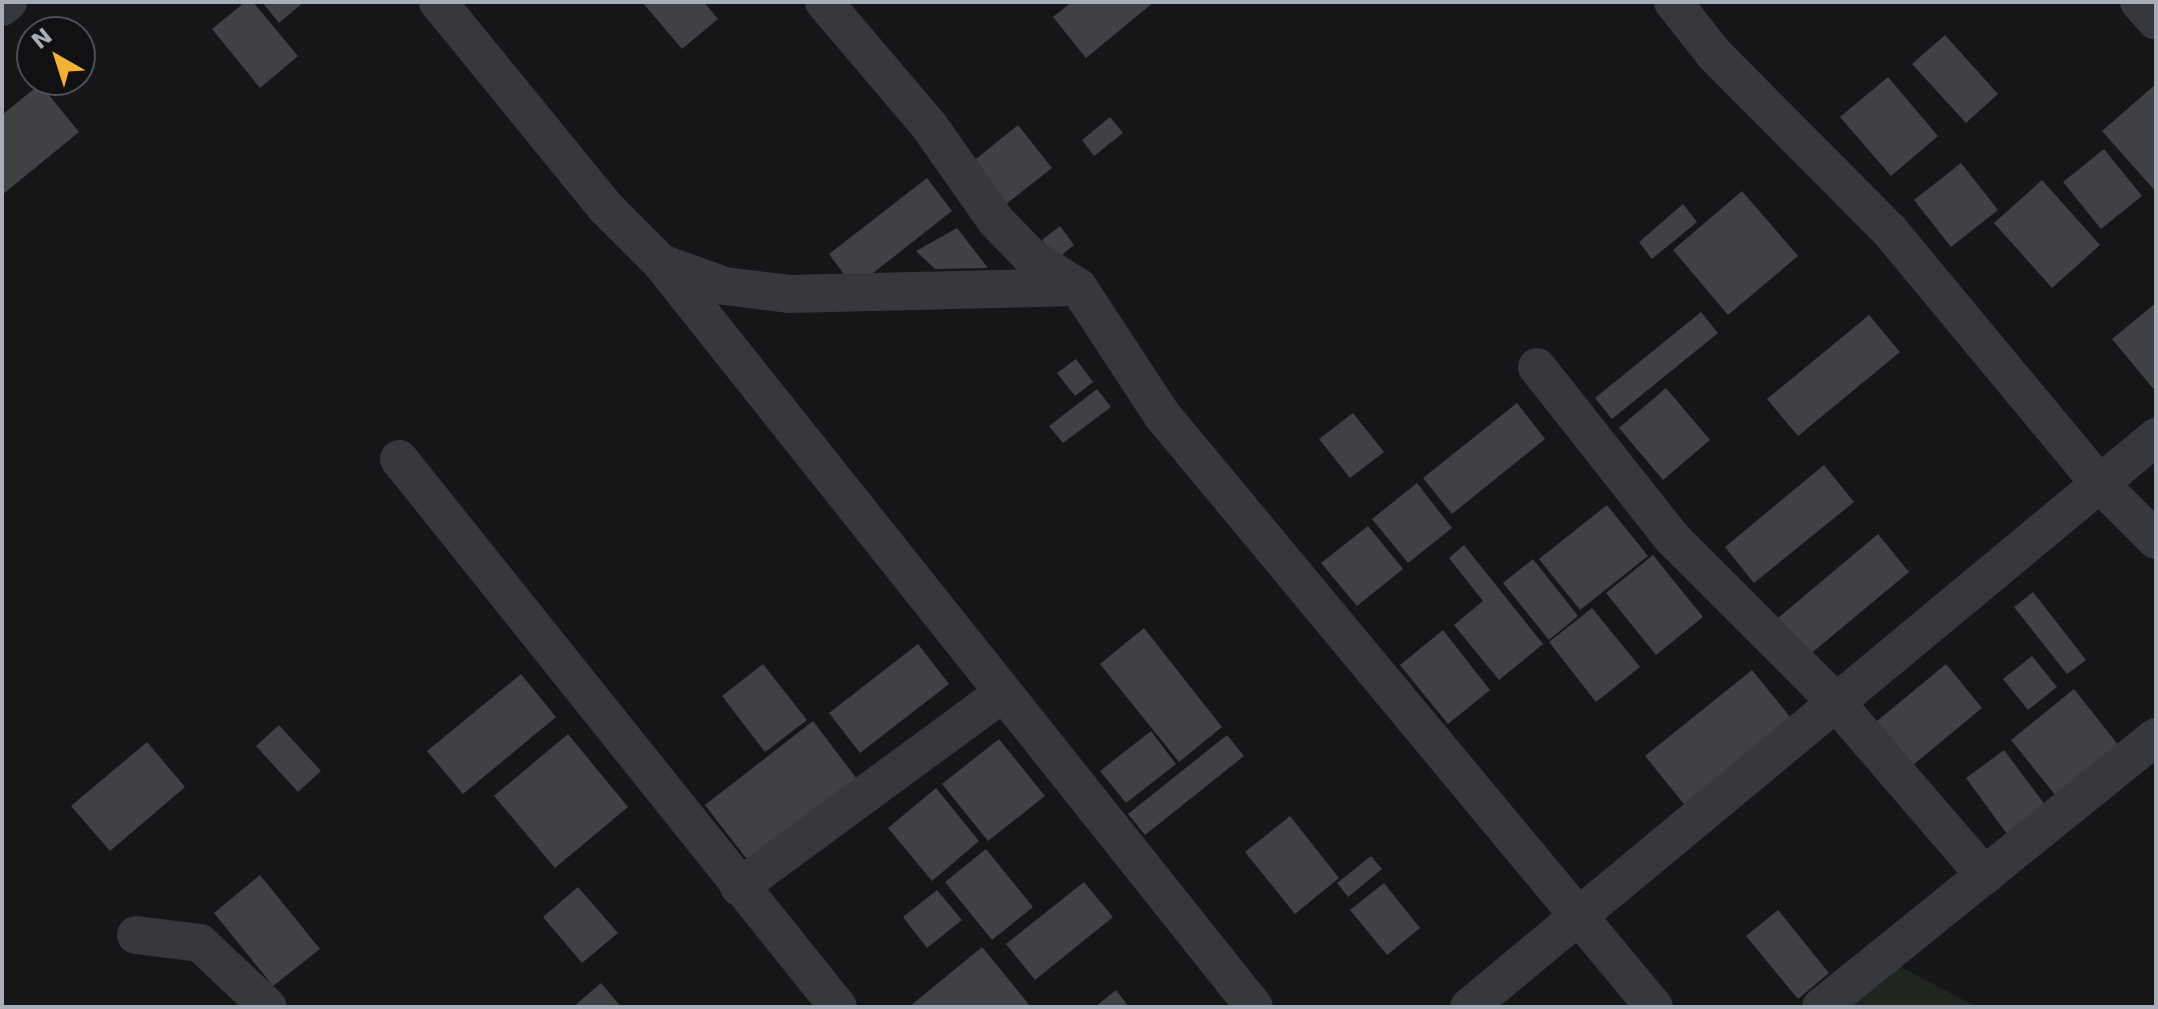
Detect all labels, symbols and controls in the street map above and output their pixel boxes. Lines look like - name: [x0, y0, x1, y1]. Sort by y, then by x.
- north arrow: [16, 16, 96, 96]
- text: N: [27, 23, 57, 54]

